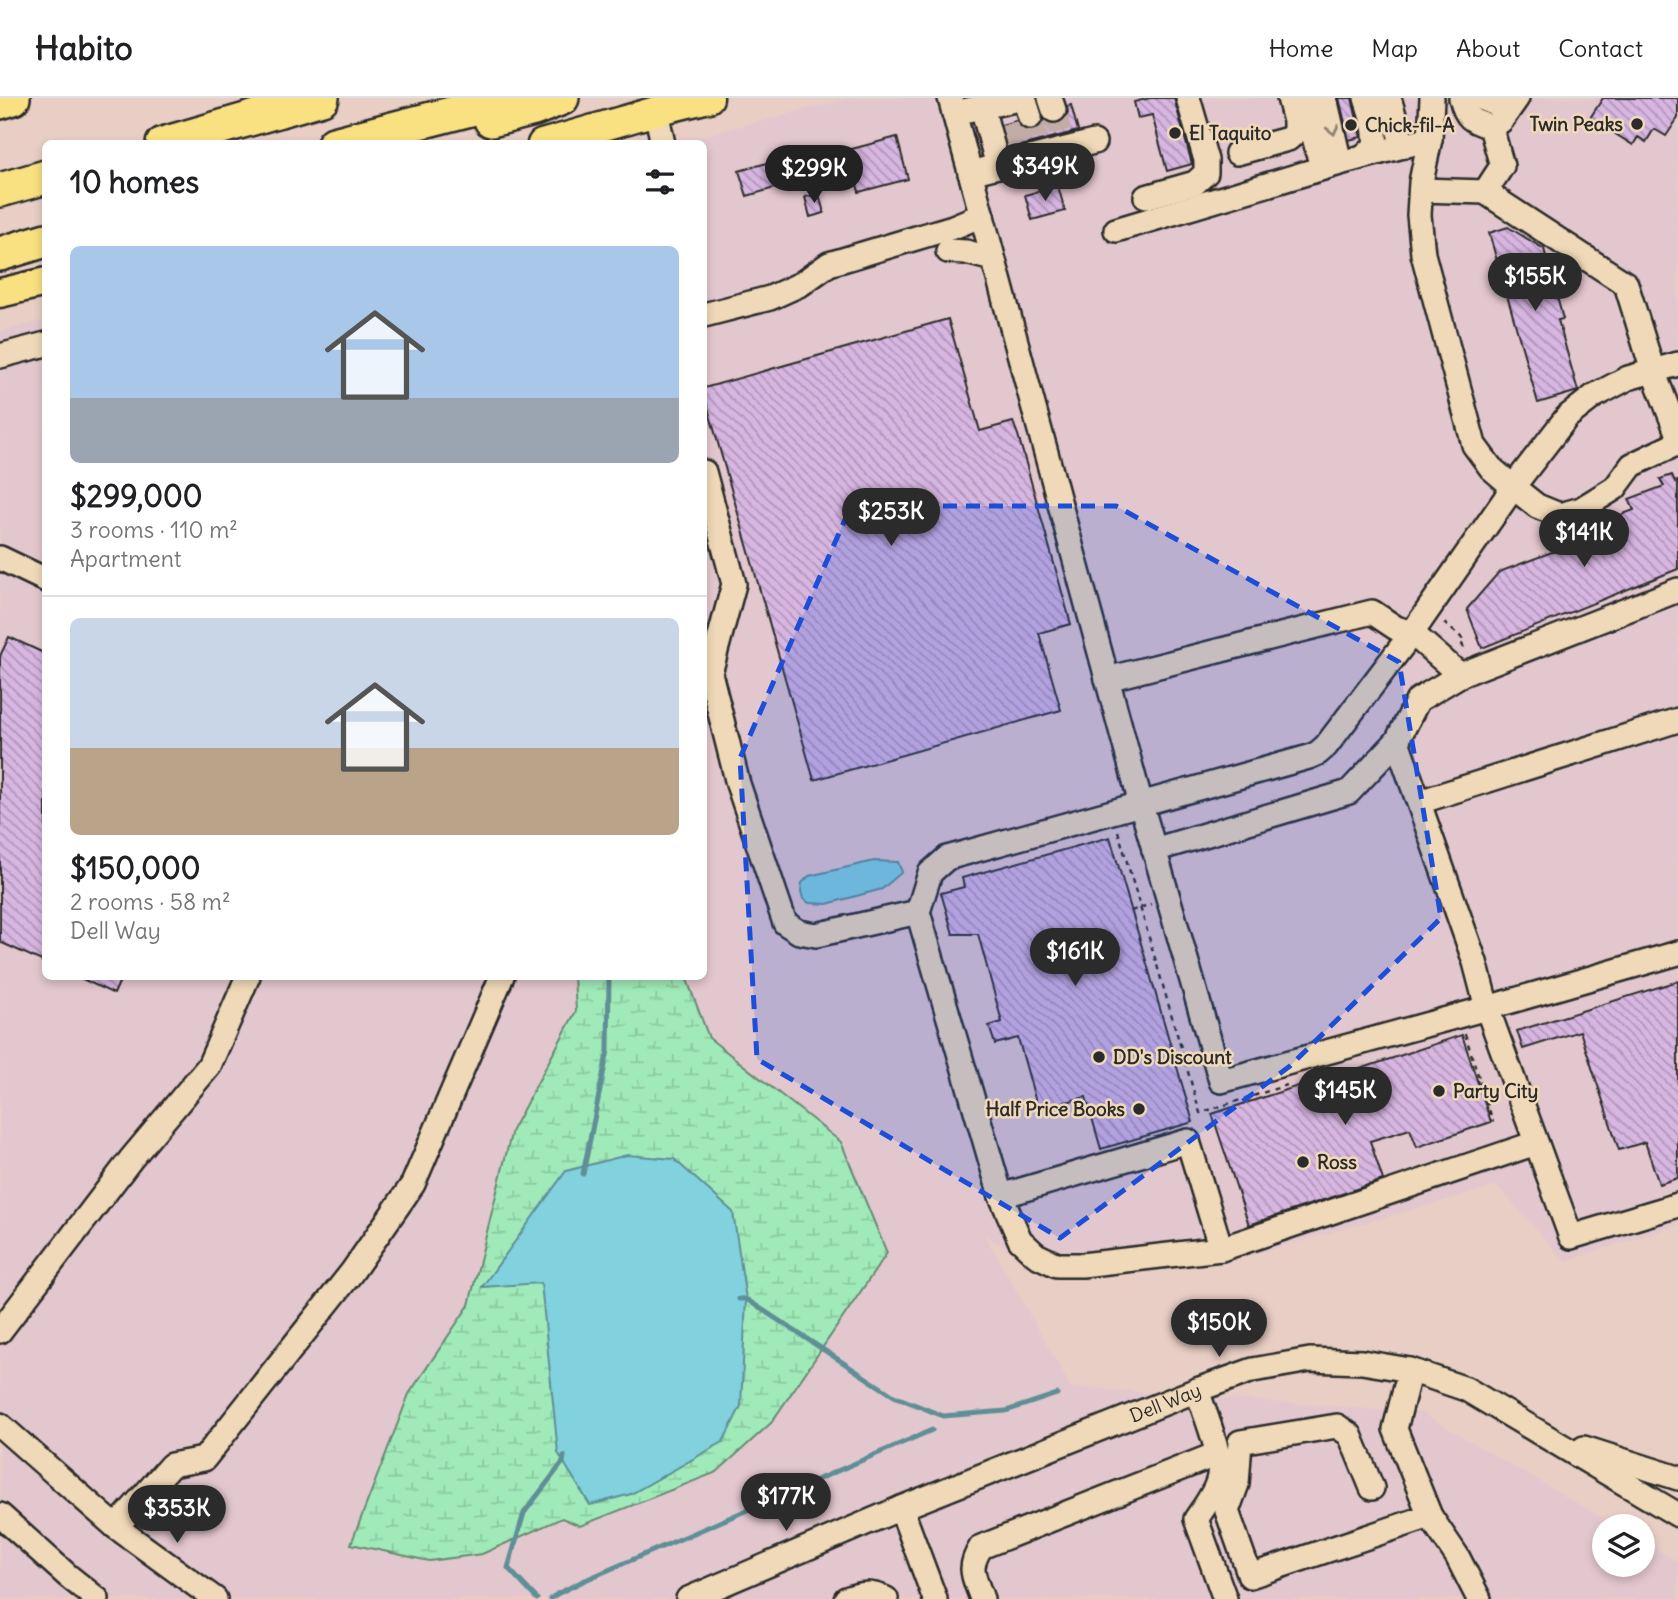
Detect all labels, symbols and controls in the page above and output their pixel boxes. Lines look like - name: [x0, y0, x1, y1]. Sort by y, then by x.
- text: Habito: [35, 27, 133, 69]
- text: Home: [1269, 33, 1333, 63]
- text: Map: [1371, 33, 1418, 63]
- text: About: [1456, 33, 1520, 63]
- text: Contact: [1558, 33, 1643, 63]
- place label: Twin Peaks: [1529, 112, 1623, 136]
- place label: Chick-fil-A: [1365, 113, 1455, 137]
- marker: Twin Peaks: [1629, 116, 1645, 132]
- marker: Chick-fil-A: [1343, 117, 1359, 133]
- place label: El Taquito: [1189, 121, 1272, 145]
- one-way arrow: [1325, 124, 1339, 136]
- marker: El Taquito: [1167, 125, 1183, 141]
- pin: $349K: [996, 144, 1094, 203]
- pin: $299K: [765, 146, 863, 205]
- text: $349K: [1012, 151, 1078, 180]
- text: $299K: [781, 153, 847, 182]
- text: 10 homes: [70, 163, 199, 201]
- icon: filters: [641, 163, 679, 201]
- pin: $155K: [1486, 254, 1584, 313]
- text: $155K: [1504, 261, 1566, 290]
- icon: home: [312, 292, 438, 418]
- text: $299,000: [70, 477, 202, 515]
- pin: $253K: [842, 489, 940, 548]
- text: $253K: [858, 496, 924, 525]
- pin: $141K: [1535, 510, 1633, 569]
- text: 3 rooms · 110 m²: [70, 515, 238, 544]
- text: $141K: [1555, 517, 1613, 546]
- text: Apartment: [70, 544, 182, 573]
- icon: home: [312, 664, 438, 790]
- text: $150,000: [70, 849, 201, 887]
- text: 2 rooms · 58 m²: [70, 887, 231, 916]
- text: Dell Way: [70, 916, 161, 945]
- pin: $161K: [1026, 928, 1124, 988]
- text: $161K: [1046, 936, 1104, 965]
- place label: DD's Discount: [1113, 1045, 1232, 1069]
- marker: DD's Discount: [1091, 1049, 1107, 1065]
- pin: $145K: [1296, 1068, 1394, 1127]
- text: $145K: [1314, 1075, 1376, 1104]
- place label: Party City: [1453, 1079, 1538, 1103]
- marker: Party City: [1431, 1083, 1447, 1099]
- place label: Half Price Books: [986, 1097, 1125, 1121]
- marker: Half Price Books: [1131, 1101, 1147, 1117]
- place label: Ross: [1317, 1150, 1357, 1174]
- marker: Ross: [1295, 1154, 1311, 1170]
- pin: $150K: [1170, 1300, 1268, 1359]
- text: $150K: [1187, 1307, 1251, 1336]
- street label: Dell Way: [1126, 1378, 1204, 1428]
- pin: $177K: [737, 1474, 835, 1533]
- text: $177K: [757, 1481, 815, 1510]
- pin: $353K: [128, 1486, 226, 1545]
- text: $353K: [144, 1493, 210, 1522]
- map controls: [1592, 1514, 1655, 1577]
- button: layers: [1592, 1514, 1655, 1577]

